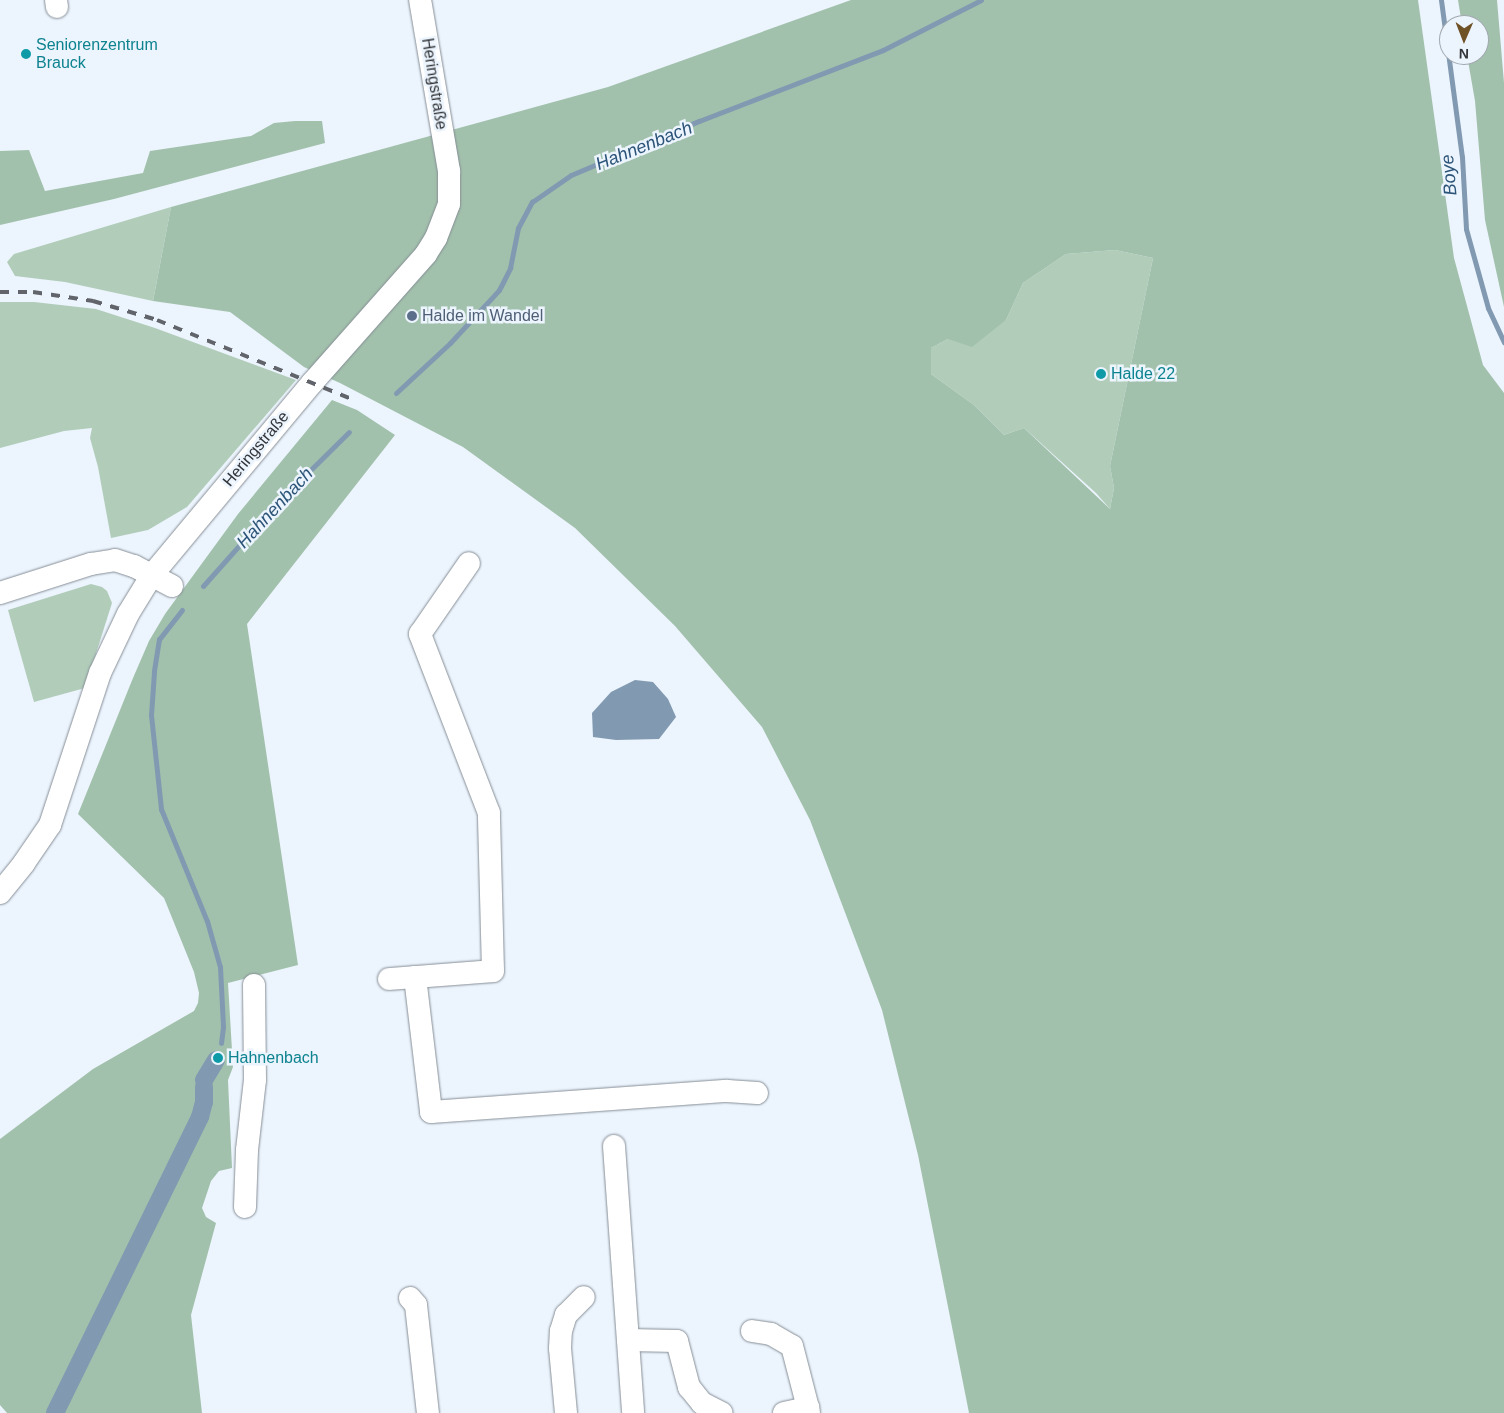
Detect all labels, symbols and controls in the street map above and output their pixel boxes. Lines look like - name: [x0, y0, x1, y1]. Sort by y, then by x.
- north arrow: [1439, 15, 1489, 65]
- place label: Seniorenzentrum Brauck: [36, 35, 158, 73]
- street label: Heringstraße: [417, 37, 451, 131]
- text: N: [1459, 46, 1469, 62]
- marker: Seniorenzentrum Brauck: [20, 48, 32, 60]
- water label: Hahnenbach: [593, 117, 695, 175]
- water label: Boye: [1436, 154, 1462, 196]
- place label: Halde im Wandel: [422, 306, 543, 326]
- marker: Halde im Wandel: [406, 310, 418, 322]
- place label: Halde 22: [1111, 364, 1175, 384]
- marker: Halde 22: [1095, 368, 1107, 380]
- street label: Heringstraße: [219, 407, 293, 491]
- water label: Hahnenbach: [232, 463, 318, 553]
- place label: Hahnenbach: [228, 1048, 319, 1068]
- marker: Hahnenbach: [212, 1052, 224, 1064]

